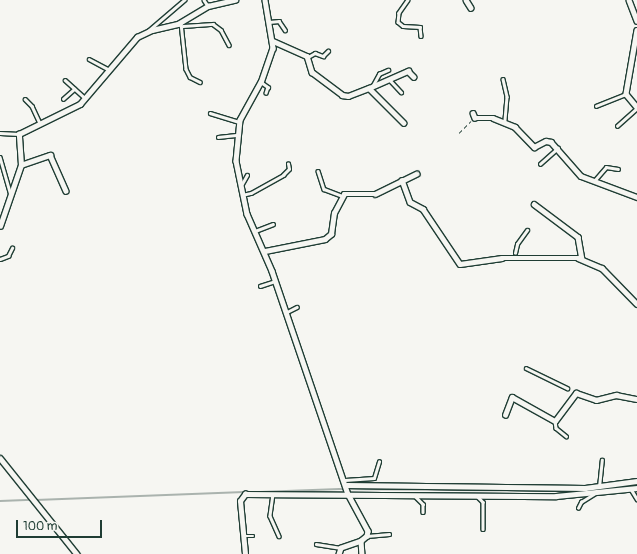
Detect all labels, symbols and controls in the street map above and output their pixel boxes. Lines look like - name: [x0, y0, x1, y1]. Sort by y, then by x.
- scale bar: [18, 512, 104, 538]
- text: 100 m: [23, 519, 57, 534]

